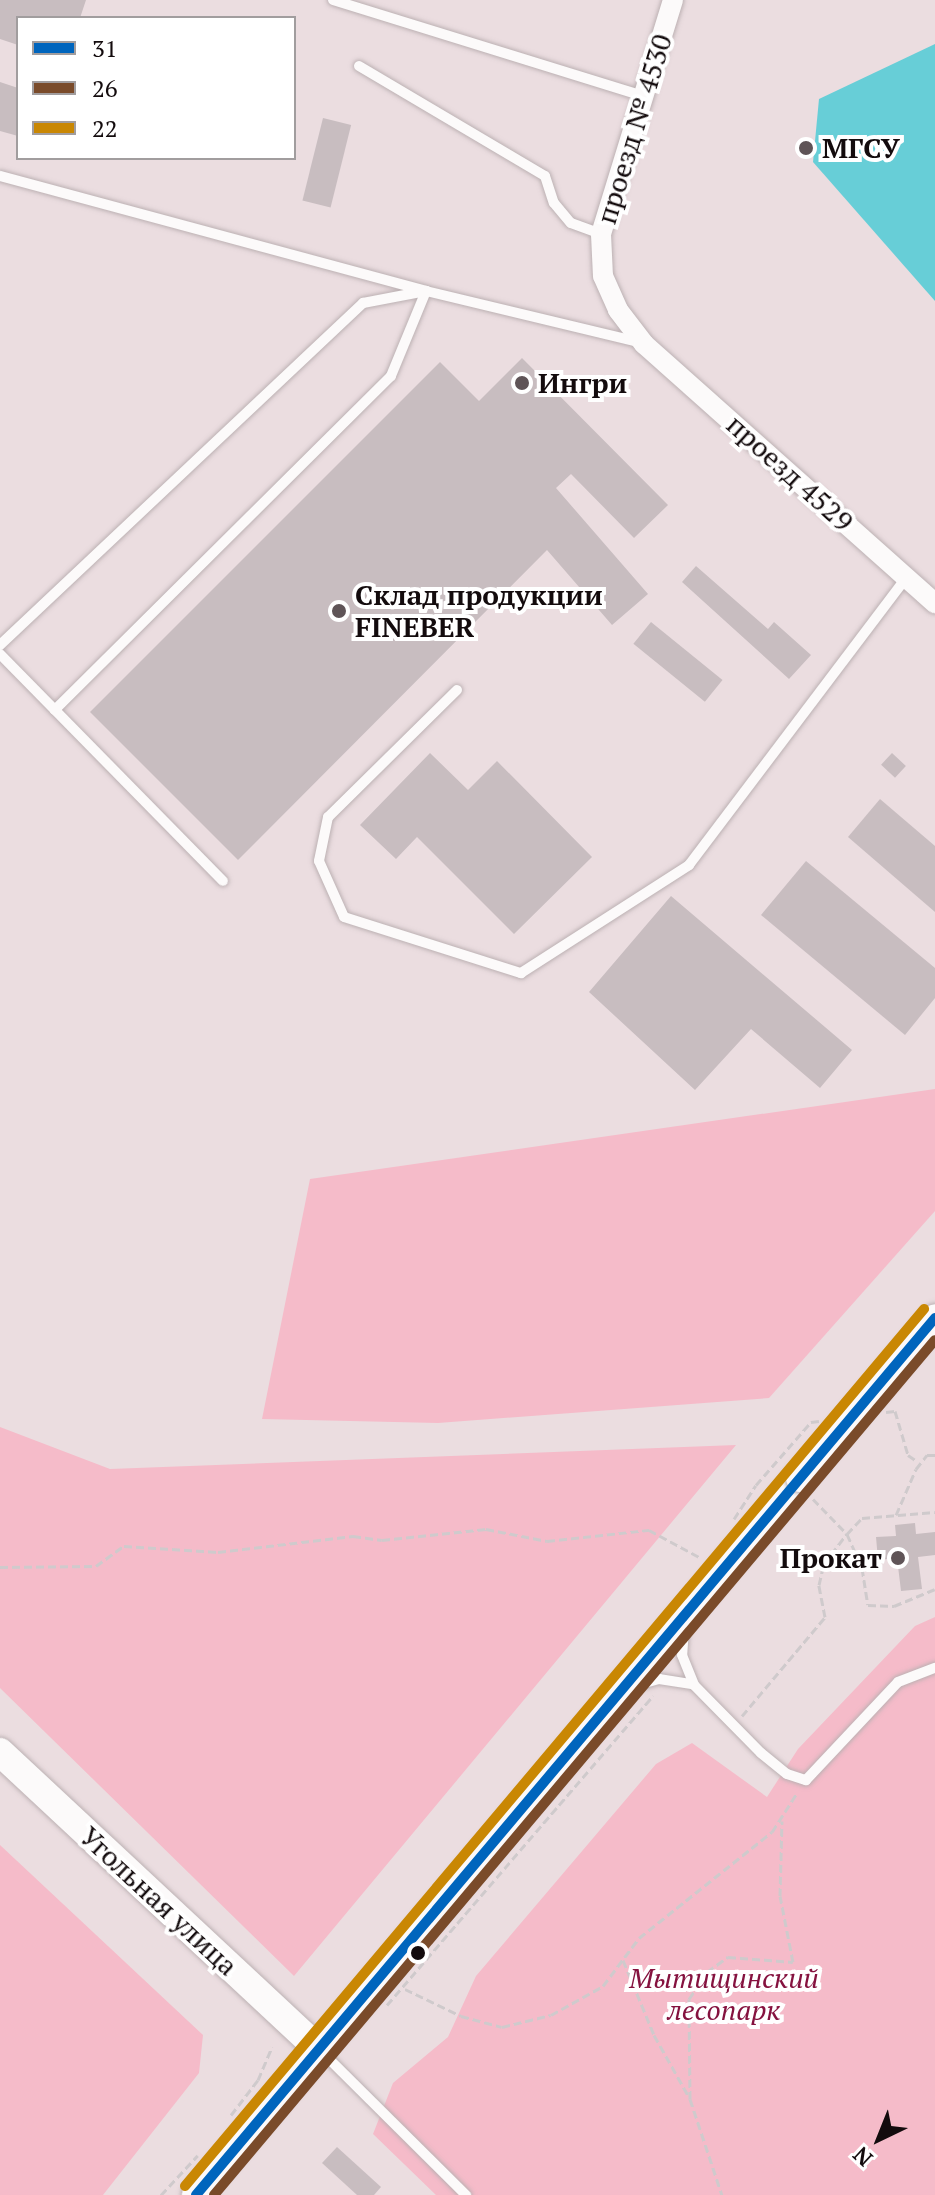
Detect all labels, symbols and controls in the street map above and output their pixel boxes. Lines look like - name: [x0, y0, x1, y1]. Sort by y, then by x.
- legend: [16, 16, 296, 160]
- street label: проезд № 4530: [589, 30, 679, 228]
- text: 31: [92, 32, 118, 64]
- text: 26: [92, 72, 118, 104]
- text: 22: [92, 112, 118, 144]
- place label: МГСУ: [822, 131, 900, 165]
- marker: МГСУ: [797, 139, 815, 157]
- place label: Ингри: [538, 366, 627, 400]
- marker: Ингри: [513, 374, 531, 392]
- street label: проезд 4529: [720, 408, 860, 538]
- place label: Склад продукции FINEBER: [355, 578, 603, 644]
- marker: Склад продукции FINEBER: [330, 602, 348, 620]
- place label: Прокат: [780, 1541, 882, 1575]
- marker: Прокат: [889, 1549, 907, 1567]
- street label: Угольная улица: [73, 1819, 245, 1983]
- unlabelled marker: [410, 1945, 426, 1961]
- park label: Мытищинский лесопарк: [629, 1961, 819, 2027]
- north arrow: [839, 2099, 919, 2179]
- text: N: [846, 2141, 878, 2173]

